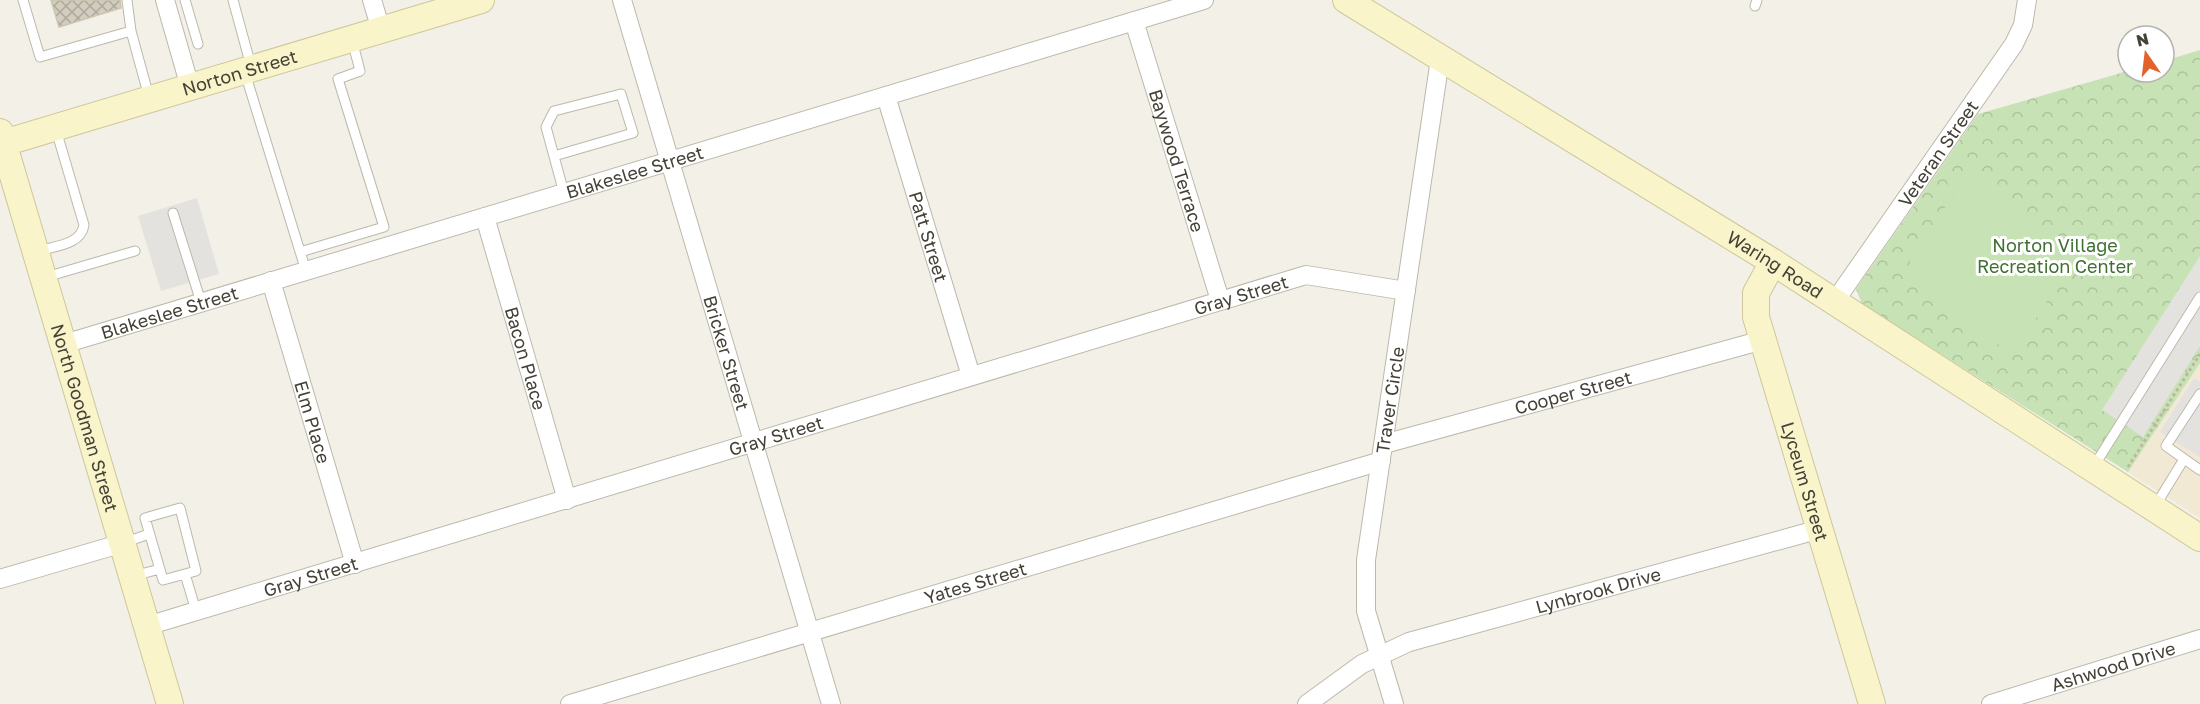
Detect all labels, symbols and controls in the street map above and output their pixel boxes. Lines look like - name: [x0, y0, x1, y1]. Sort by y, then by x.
- north arrow: [2116, 24, 2176, 84]
- text: N: [2134, 28, 2151, 51]
- street label: Norton Street: [179, 45, 300, 100]
- street label: Baywood Terrace: [1145, 86, 1209, 235]
- street label: Veteran Street: [1893, 96, 1983, 211]
- street label: Blakeslee Street: [563, 141, 706, 203]
- street label: Patt Street: [905, 189, 953, 285]
- street label: Waring Road: [1723, 226, 1827, 303]
- park label: Norton Village Recreation Center: [1977, 234, 2133, 277]
- street label: Gray Street: [1191, 270, 1291, 319]
- street label: Blakeslee Street: [98, 281, 241, 343]
- street label: Bricker Street: [699, 293, 754, 413]
- street label: Bacon Place: [501, 304, 551, 412]
- street label: North Goodman Street: [47, 321, 123, 514]
- street label: Traver Circle: [1371, 345, 1408, 455]
- street label: Cooper Street: [1512, 366, 1634, 419]
- street label: Elm Place: [290, 378, 335, 466]
- street label: Gray Street: [726, 411, 826, 460]
- street label: Lyceum Street: [1777, 419, 1834, 544]
- street label: Gray Street: [261, 552, 360, 601]
- street label: Yates Street: [922, 557, 1029, 608]
- street label: Lynbrook Drive: [1533, 562, 1663, 618]
- street label: Ashwood Drive: [2049, 636, 2178, 696]

